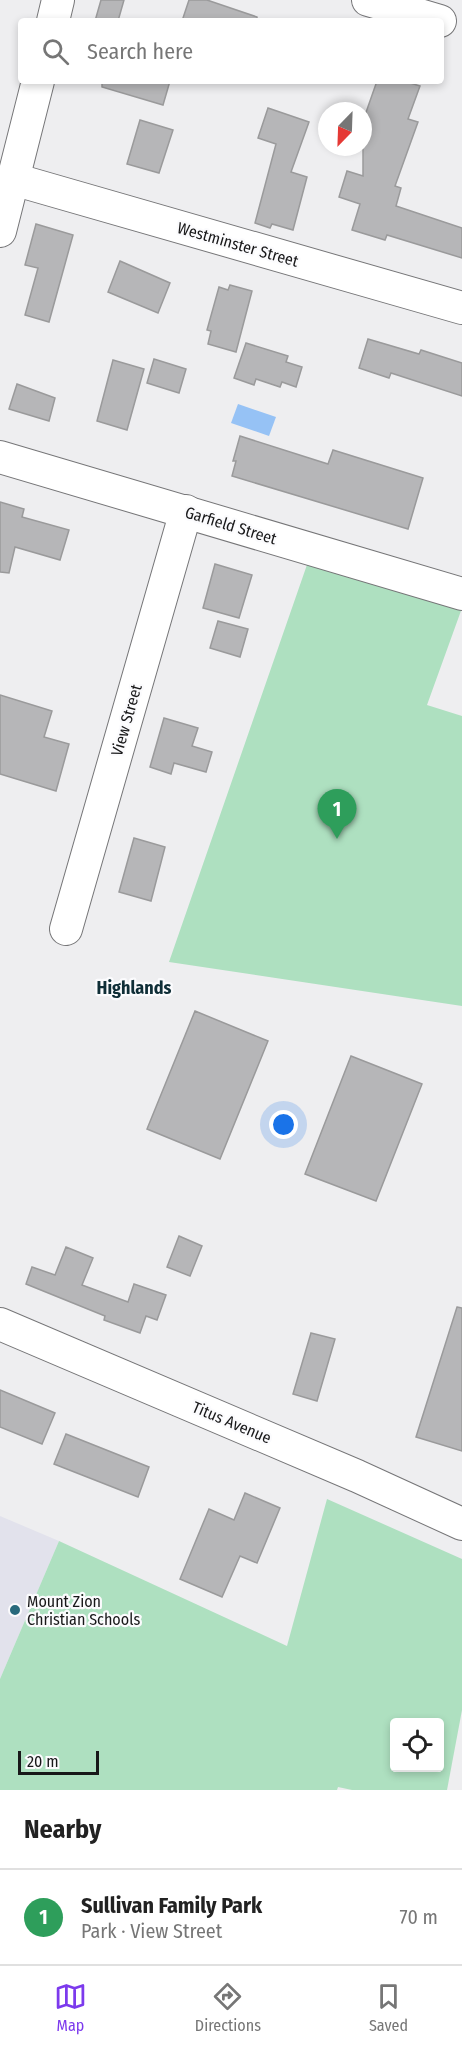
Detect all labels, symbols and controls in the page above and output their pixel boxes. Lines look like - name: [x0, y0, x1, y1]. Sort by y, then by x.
- search box: [18, 18, 444, 84]
- icon: search: [39, 35, 72, 68]
- text: Search here: [87, 38, 193, 65]
- north arrow: [318, 102, 372, 156]
- street label: Westminster Street: [175, 218, 301, 271]
- street label: Garfield Street: [183, 503, 280, 549]
- street label: View Street: [107, 681, 146, 758]
- pin: 1: [318, 790, 356, 839]
- district label: Highlands: [97, 977, 171, 999]
- your location: [269, 1110, 298, 1139]
- street label: Titus Avenue: [190, 1397, 274, 1448]
- place label: Mount Zion Christian Schools: [27, 1592, 140, 1629]
- marker: Mount Zion Christian Schools: [8, 1603, 22, 1617]
- map controls: [390, 1718, 444, 1772]
- button: locate: [390, 1718, 444, 1772]
- scale bar: [18, 1748, 99, 1776]
- text: 20 m: [27, 1752, 58, 1771]
- text: Nearby: [24, 1814, 101, 1845]
- text: Sullivan Family Park: [81, 1892, 262, 1919]
- text: 1: [39, 1905, 48, 1929]
- text: 70 m: [400, 1905, 438, 1929]
- text: Park · View Street: [81, 1919, 222, 1943]
- tab: Map: [54, 1980, 87, 2035]
- tab: Directions: [195, 1980, 261, 2035]
- tab: Saved: [369, 1980, 408, 2035]

